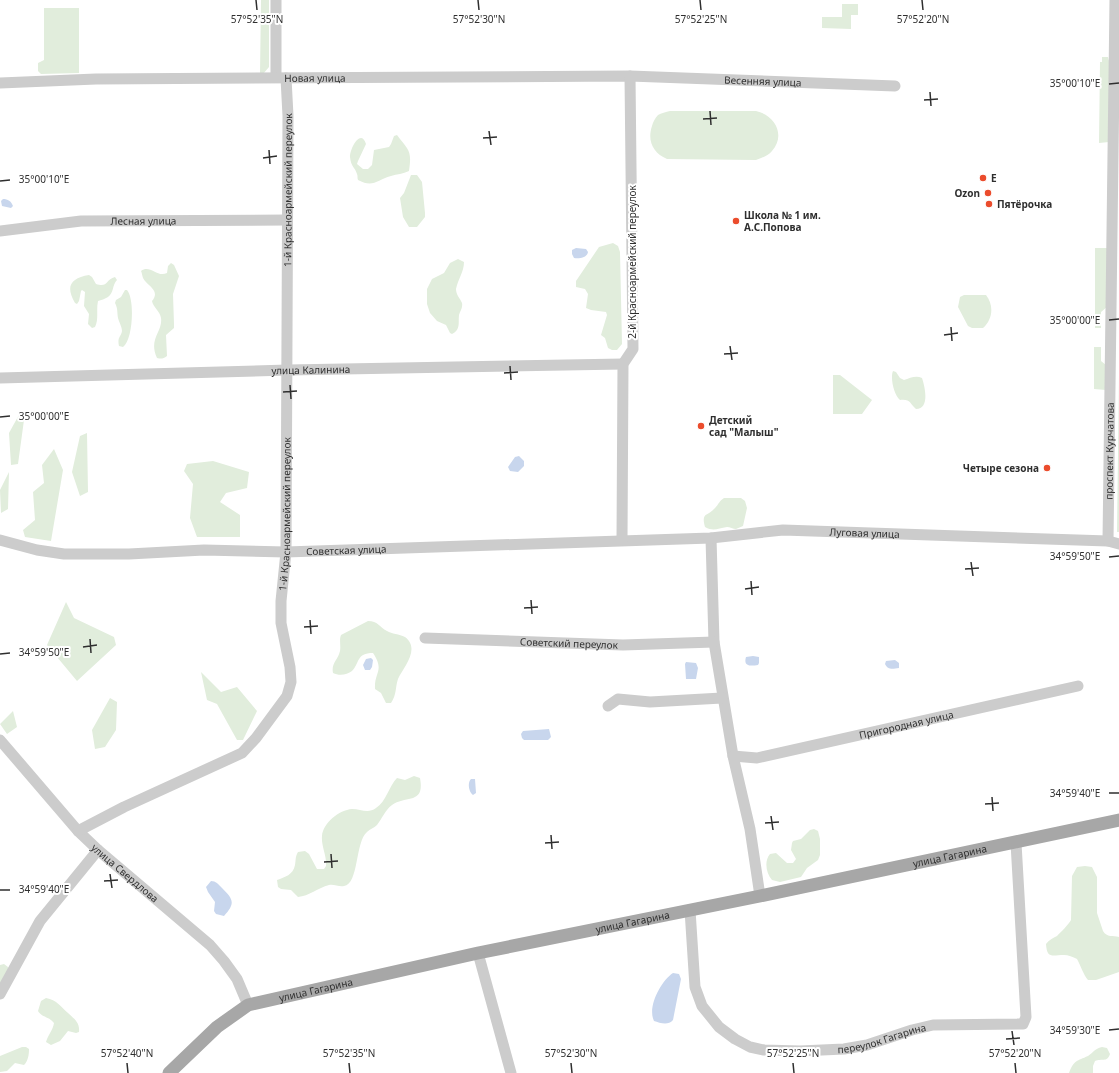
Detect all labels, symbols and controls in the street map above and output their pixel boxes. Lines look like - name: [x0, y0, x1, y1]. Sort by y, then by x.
- text: 57°52'35"N: [231, 12, 283, 26]
- text: 57°52'30"N: [453, 12, 505, 26]
- text: 57°52'25"N: [675, 12, 727, 26]
- text: 57°52'20"N: [897, 12, 949, 26]
- street label: Новая улица: [284, 71, 346, 85]
- street label: Весенняя улица: [724, 73, 802, 89]
- text: 35°00'10"E: [1050, 76, 1100, 90]
- street label: 1-й Красноармейский переулок: [280, 112, 295, 267]
- place label: Е: [991, 171, 997, 185]
- text: 35°00'10"E: [19, 172, 69, 186]
- marker: Е: [978, 173, 988, 183]
- street label: 2-й Красноармейский переулок: [625, 185, 639, 339]
- place label: Ozon: [954, 186, 980, 200]
- marker: Ozon: [983, 188, 993, 198]
- place label: Пятёрочка: [997, 197, 1052, 211]
- marker: Пятёрочка: [984, 199, 994, 209]
- place label: Школа № 1 им. А.С.Попова: [744, 208, 821, 234]
- street label: Лесная улица: [110, 214, 176, 228]
- marker: Школа № 1 им. А.С.Попова: [731, 216, 741, 226]
- text: 35°00'00"E: [1050, 313, 1100, 327]
- street label: улица Калинина: [271, 362, 350, 377]
- street label: проспект Курчатова: [1102, 402, 1117, 500]
- text: 35°00'00"E: [19, 409, 69, 423]
- place label: Детский сад "Малыш": [709, 413, 779, 439]
- marker: Детский сад "Малыш": [696, 421, 706, 431]
- street label: 1-й Красноармейский переулок: [275, 437, 294, 592]
- place label: Четыре сезона: [963, 461, 1039, 475]
- marker: Четыре сезона: [1042, 463, 1052, 473]
- street label: Луговая улица: [829, 525, 900, 541]
- street label: Советская улица: [306, 542, 387, 558]
- text: 34°59'50"E: [1050, 549, 1100, 563]
- street label: Советский переулок: [520, 634, 619, 652]
- text: 34°59'50"E: [19, 645, 69, 659]
- street label: Пригородная улица: [858, 707, 955, 742]
- text: 34°59'40"E: [1050, 786, 1100, 800]
- street label: улица Свердлова: [89, 841, 162, 905]
- street label: улица Гагарина: [912, 841, 988, 870]
- text: 34°59'40"E: [19, 882, 69, 896]
- street label: улица Гагарина: [594, 907, 671, 936]
- street label: улица Гагарина: [278, 975, 354, 1005]
- street label: переулок Гагарина: [837, 1020, 927, 1056]
- text: 34°59'30"E: [1050, 1023, 1100, 1037]
- text: 57°52'40"N: [101, 1046, 153, 1060]
- text: 57°52'35"N: [323, 1046, 375, 1060]
- text: 57°52'30"N: [545, 1046, 597, 1060]
- text: 57°52'25"N: [767, 1046, 819, 1060]
- text: 57°52'20"N: [989, 1046, 1041, 1060]

